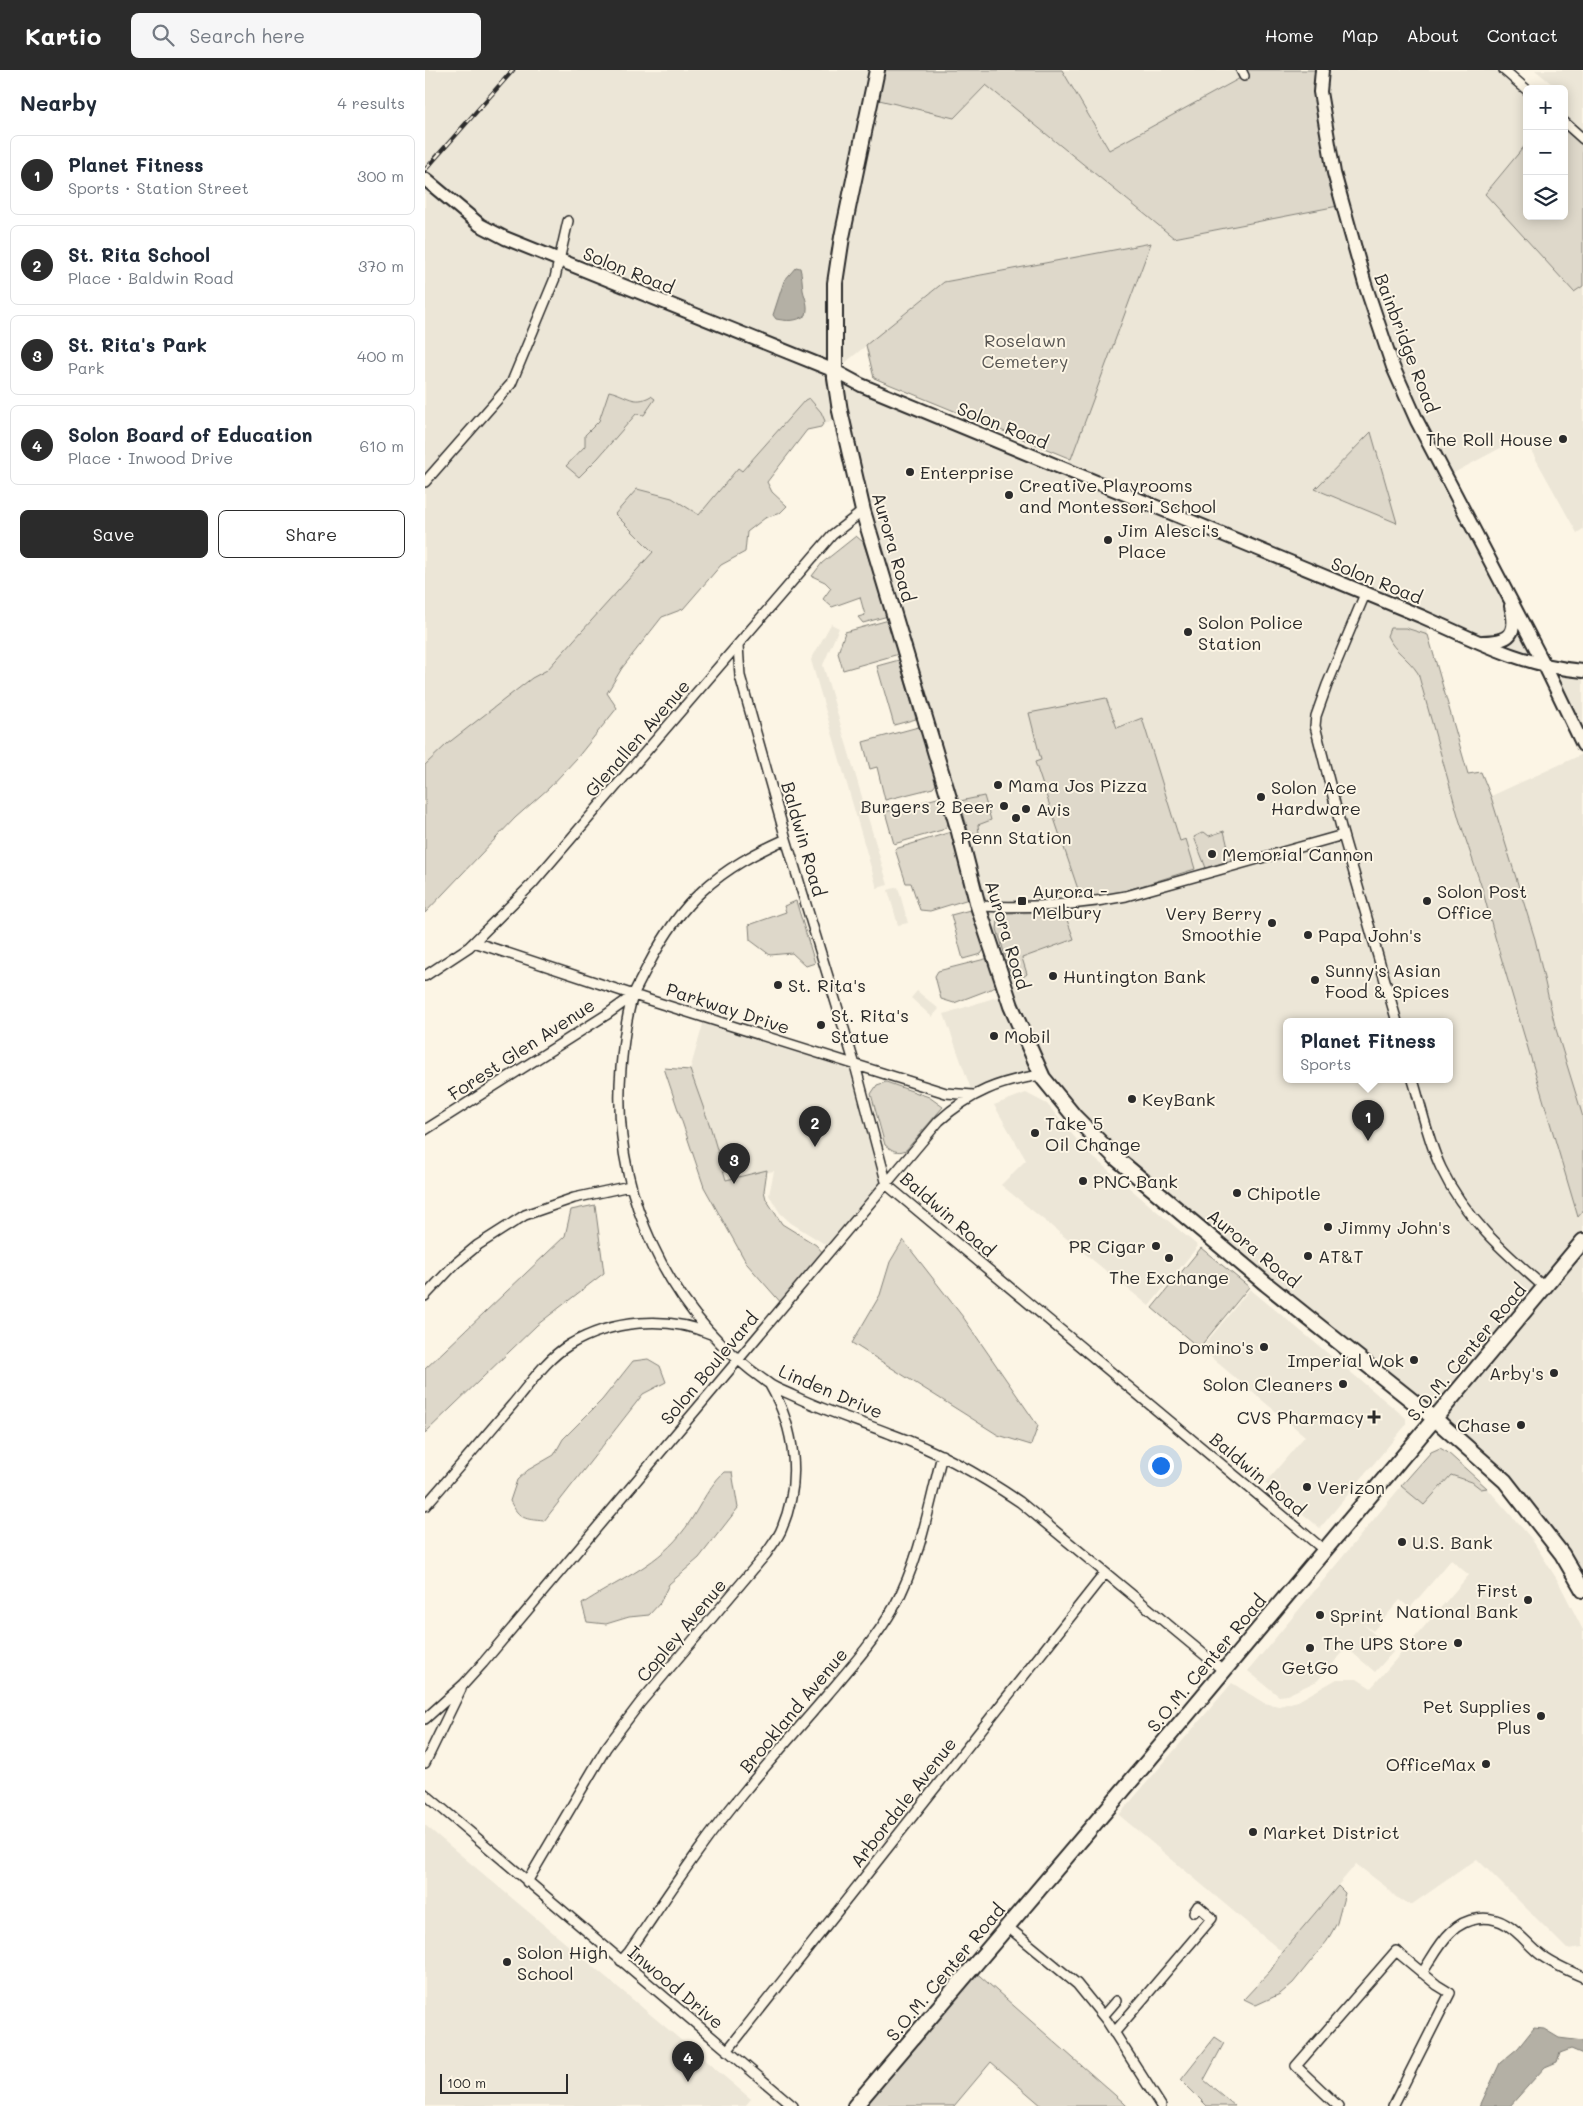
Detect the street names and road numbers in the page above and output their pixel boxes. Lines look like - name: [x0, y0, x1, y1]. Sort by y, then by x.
- street label: Solon Road: [580, 241, 678, 299]
- street label: Bainbridge Road: [1369, 270, 1445, 416]
- street label: Solon Road: [954, 396, 1052, 454]
- street label: Aurora Road: [867, 489, 921, 605]
- street label: Solon Road: [1328, 551, 1426, 609]
- street label: Glenallen Avenue: [579, 674, 695, 802]
- street label: Baldwin Road: [776, 779, 832, 899]
- street label: Aurora Road: [980, 878, 1036, 992]
- street label: Parkway Drive: [663, 977, 793, 1039]
- street label: Forest Glen Avenue: [443, 993, 599, 1105]
- street label: Baldwin Road: [895, 1166, 1001, 1262]
- street label: Aurora Road: [1203, 1203, 1305, 1293]
- street label: S.O.M. Center Road: [1401, 1278, 1531, 1426]
- street label: Solon Boulevard: [655, 1307, 763, 1429]
- street label: Linden Drive: [775, 1358, 887, 1424]
- street label: Baldwin Road: [1205, 1427, 1311, 1521]
- street label: Copley Avenue: [631, 1573, 731, 1687]
- street label: S.O.M. Center Road: [1141, 1589, 1271, 1737]
- street label: Brookland Avenue: [734, 1642, 852, 1778]
- street label: Arbordale Avenue: [845, 1732, 961, 1872]
- street label: S.O.M. Center Road: [880, 1898, 1010, 2046]
- street label: Inwood Drive: [623, 1940, 729, 2034]

